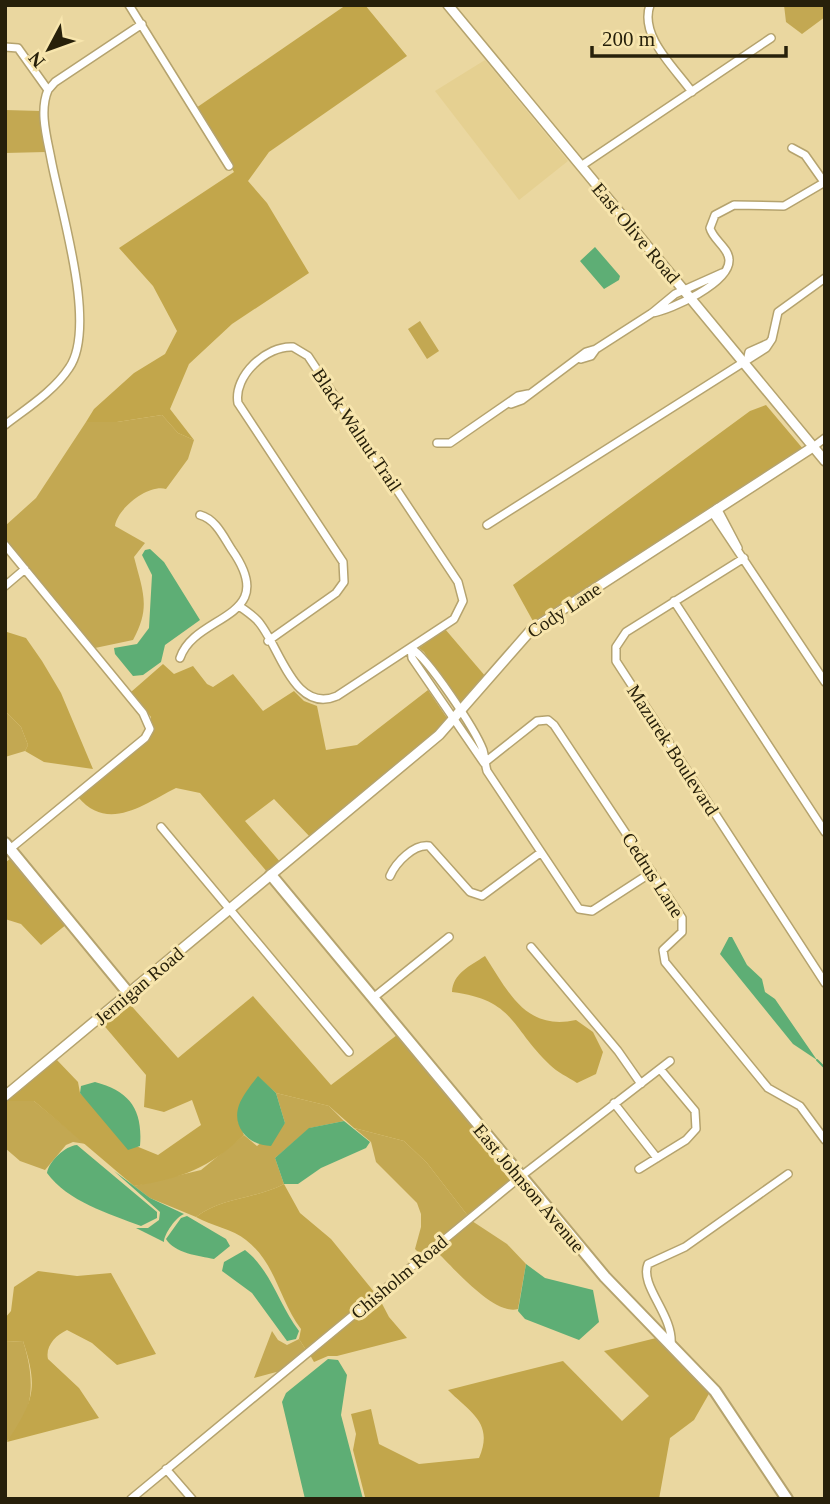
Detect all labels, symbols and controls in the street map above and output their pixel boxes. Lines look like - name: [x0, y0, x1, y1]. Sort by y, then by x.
- north arrow: [14, 14, 84, 84]
- scale bar: [592, 14, 786, 58]
- text: 200 m: [602, 27, 655, 51]
- text: N: [24, 48, 49, 72]
- street label: East Olive Road: [588, 179, 684, 288]
- street label: Black Walnut Trail: [308, 365, 406, 495]
- street label: Cody Lane: [523, 578, 605, 642]
- street label: Mazurek Boulevard: [623, 681, 723, 820]
- street label: Cedrus Lane: [618, 829, 688, 921]
- street label: Jernigan Road: [90, 943, 188, 1029]
- street label: East Johnson Avenue: [469, 1120, 589, 1256]
- street label: Chisholm Road: [347, 1230, 452, 1323]

